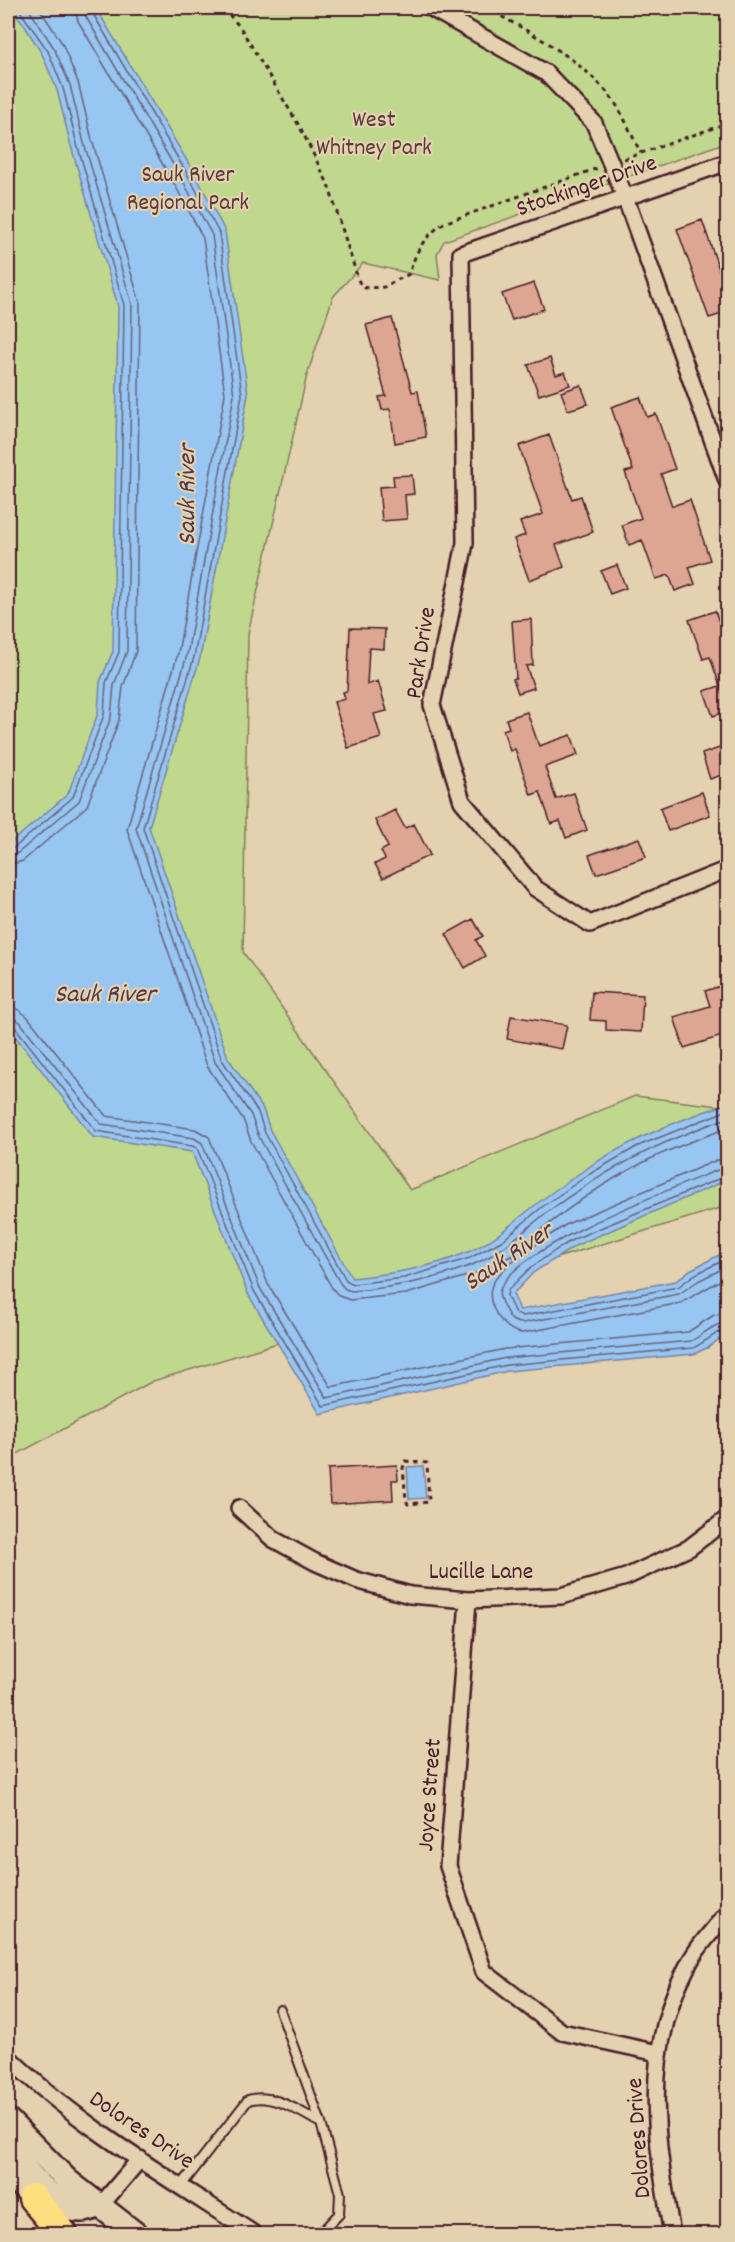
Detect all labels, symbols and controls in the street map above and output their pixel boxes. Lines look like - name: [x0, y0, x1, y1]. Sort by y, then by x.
- park label: West Whitney Park: [316, 104, 432, 166]
- street label: Stockinger Drive: [512, 147, 662, 227]
- park label: Sauk River Regional Park: [127, 159, 249, 221]
- water label: Sauk River: [170, 441, 207, 545]
- street label: Park Drive: [398, 605, 446, 701]
- water label: Sauk River: [55, 977, 159, 1014]
- water label: Sauk River: [457, 1213, 564, 1302]
- street label: Lucille Lane: [429, 1556, 533, 1590]
- street label: Joyce Street: [410, 1737, 452, 1853]
- street label: Dolores Drive: [619, 2077, 661, 2199]
- street label: Dolores Drive: [81, 2083, 201, 2179]

